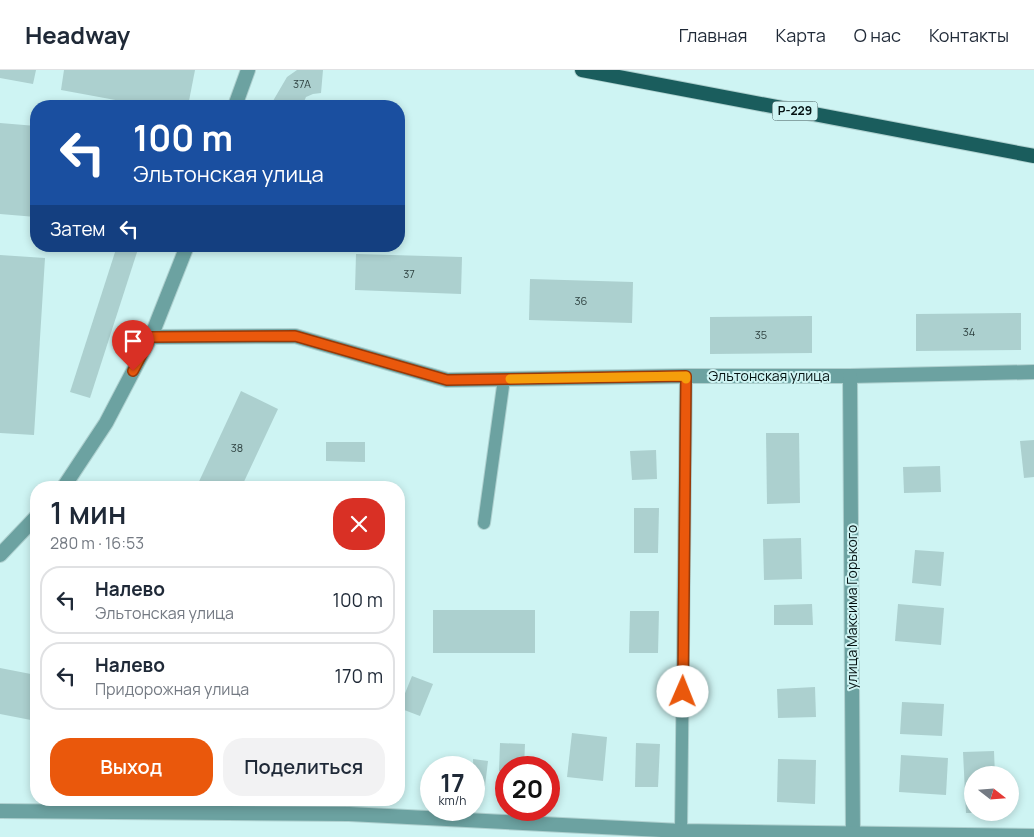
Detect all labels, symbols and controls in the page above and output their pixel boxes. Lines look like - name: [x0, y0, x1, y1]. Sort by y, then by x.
- text: Headway: [25, 18, 130, 51]
- text: Главная: [679, 23, 748, 47]
- text: Карта: [776, 23, 826, 47]
- text: О нас: [854, 23, 901, 47]
- text: Контакты: [929, 23, 1009, 47]
- house number: 37А: [293, 76, 311, 91]
- road number: Р-229: [772, 101, 818, 120]
- text: 100 m: [133, 114, 233, 162]
- icon: left: [50, 120, 115, 185]
- text: Эльтонская улица: [133, 159, 324, 189]
- icon: left: [115, 215, 143, 243]
- text: Затем: [50, 216, 105, 242]
- house number: 37: [403, 266, 415, 281]
- house number: 36: [575, 293, 588, 308]
- pin: [112, 320, 154, 371]
- house number: 34: [963, 324, 975, 339]
- icon: arrive: [119, 327, 147, 355]
- house number: 35: [755, 327, 767, 342]
- street label: Эльтонская улица: [708, 366, 830, 385]
- house number: 38: [231, 440, 243, 455]
- text: 1 мин: [50, 492, 126, 533]
- button: close: [333, 498, 385, 550]
- street label: улица Максима Горького: [842, 525, 861, 689]
- text: 280 m · 16:53: [50, 532, 144, 554]
- text: Налево: [95, 576, 165, 602]
- icon: left: [52, 586, 80, 614]
- text: 100 m: [332, 587, 383, 613]
- text: Эльтонская улица: [95, 602, 234, 624]
- text: Налево: [95, 652, 165, 678]
- icon: left: [52, 662, 80, 690]
- text: 170 m: [335, 663, 383, 689]
- position arrow: [656, 665, 708, 717]
- text: Придорожная улица: [95, 678, 249, 700]
- button: Выход: [50, 738, 213, 796]
- button: Поделиться: [223, 738, 385, 796]
- speed limit sign: 20: [495, 756, 560, 821]
- text: 17: [440, 765, 465, 800]
- north arrow: [964, 766, 1019, 821]
- map controls: [964, 766, 1019, 821]
- text: km/h: [439, 792, 466, 809]

